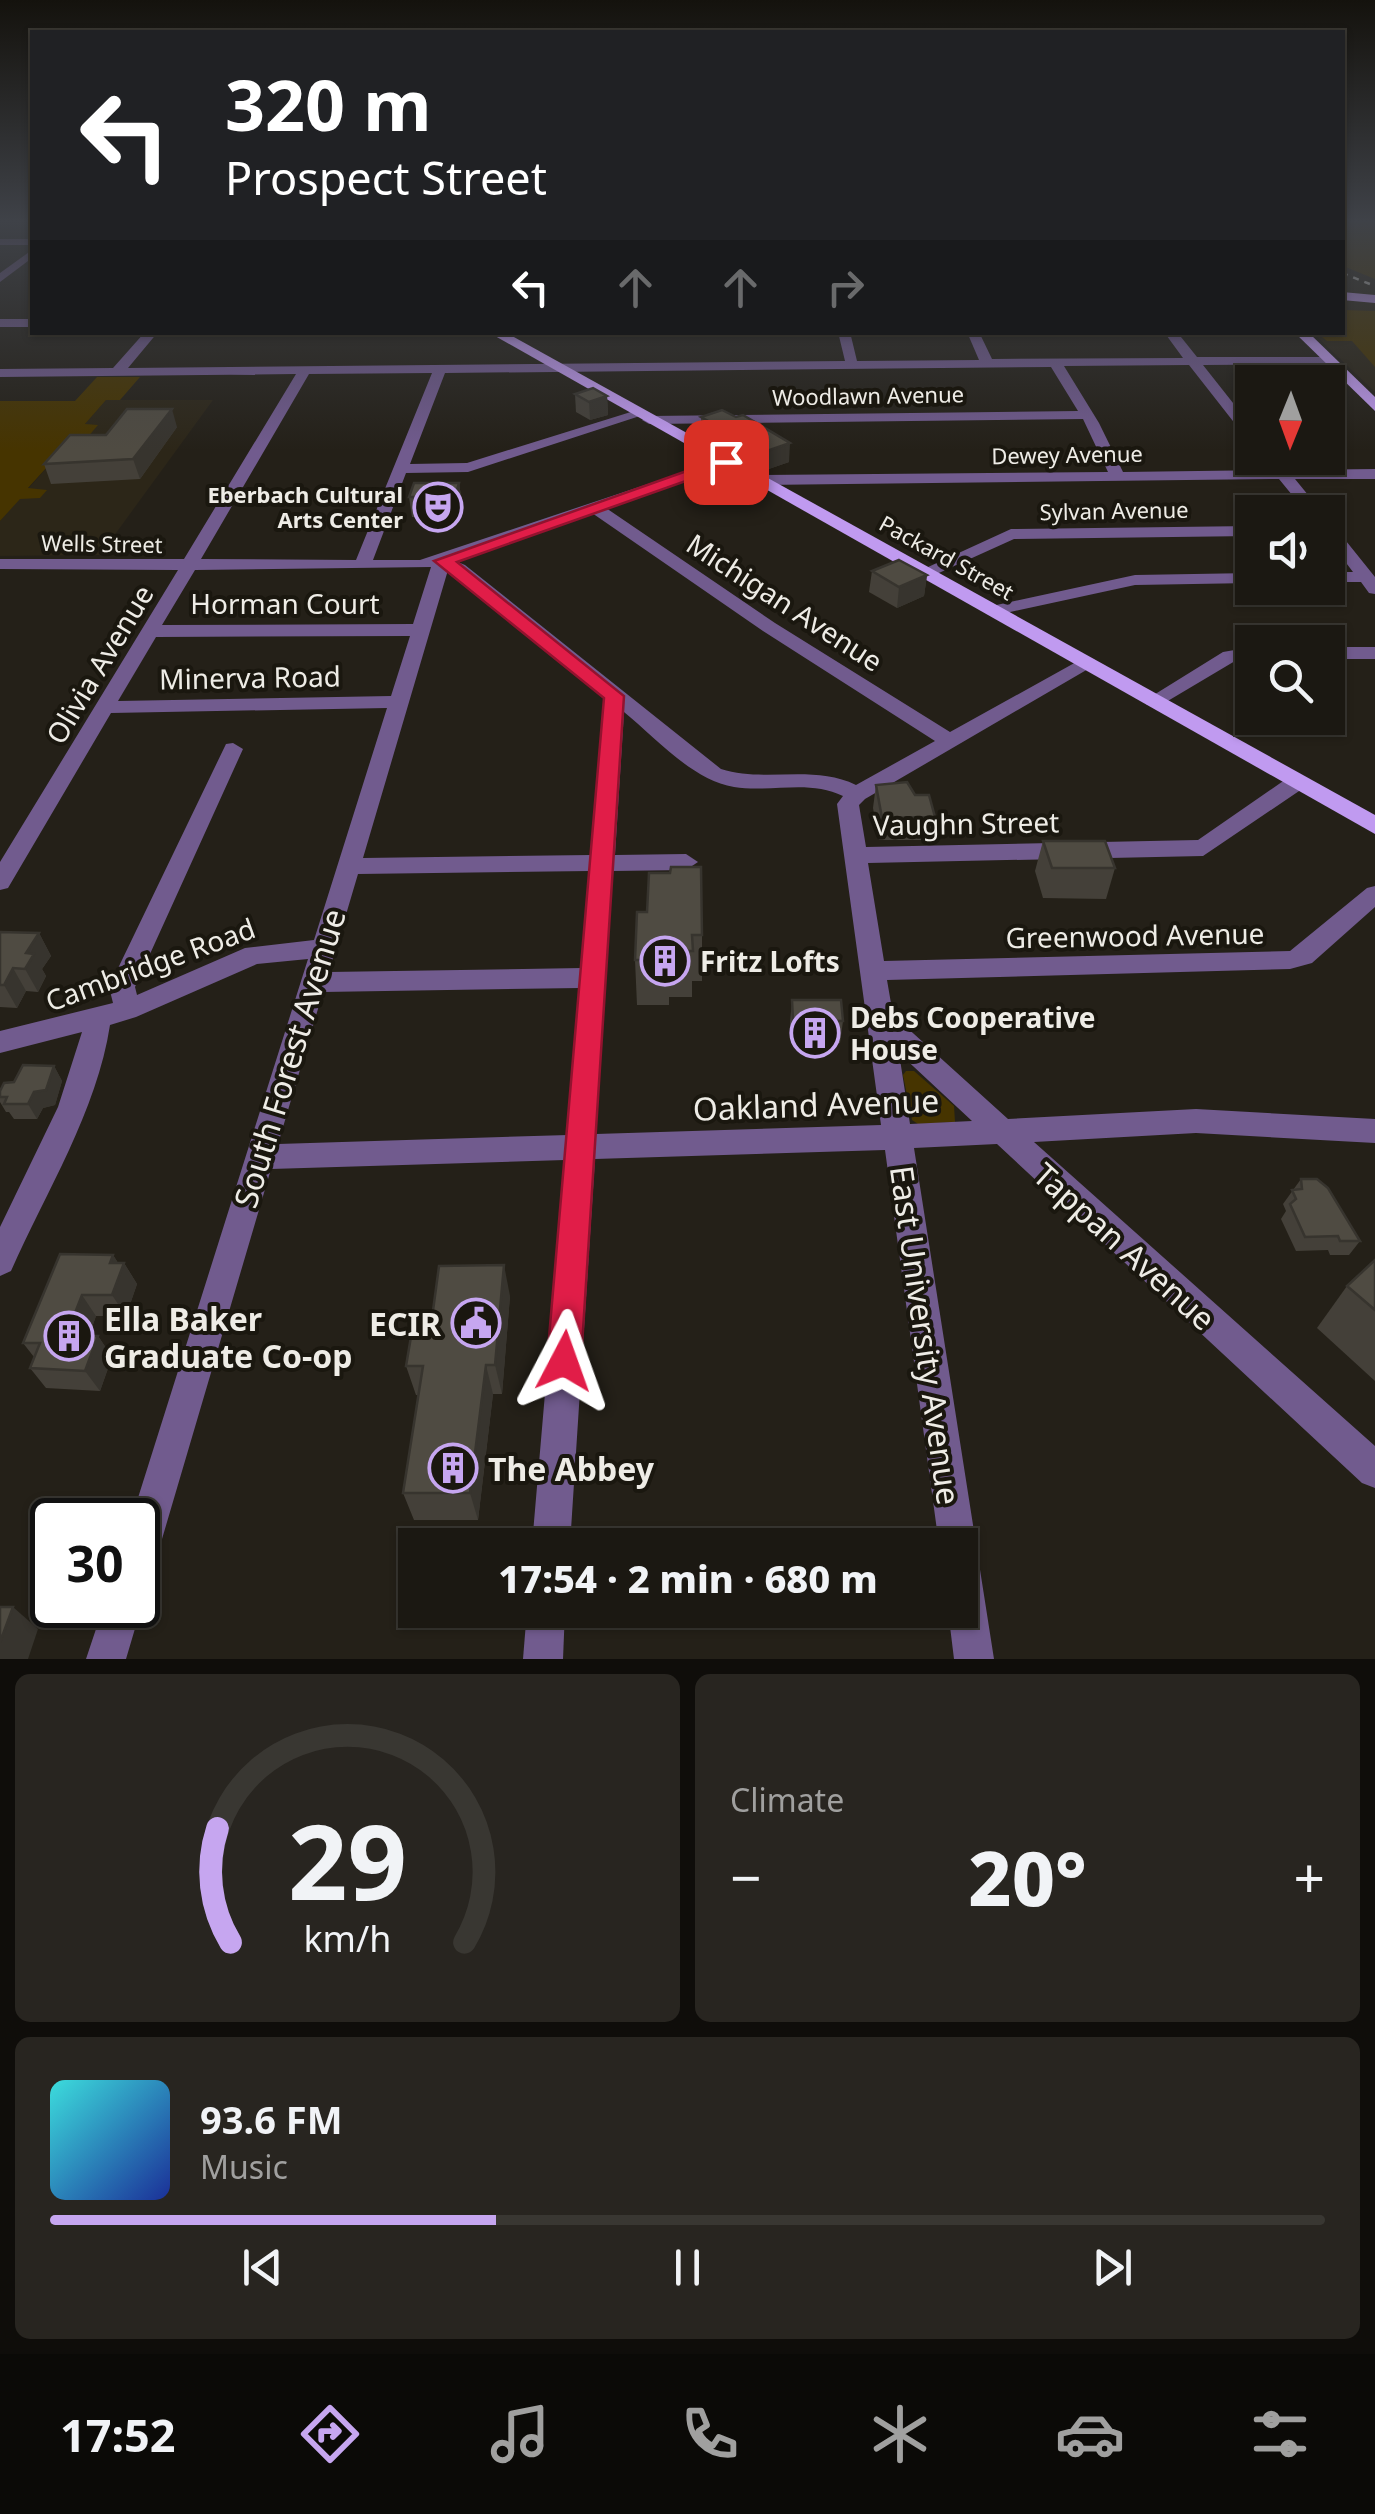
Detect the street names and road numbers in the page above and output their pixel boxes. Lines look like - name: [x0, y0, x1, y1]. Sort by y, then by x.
- street label: Woodlawn Avenue: [772, 378, 964, 412]
- street label: Dewey Avenue: [991, 438, 1143, 470]
- street label: Sylvan Avenue: [1039, 494, 1189, 526]
- street label: Packard Street: [874, 508, 1020, 606]
- street label: Michigan Avenue: [680, 524, 890, 680]
- street label: Wells Street: [41, 527, 163, 559]
- street label: Olivia Avenue: [37, 577, 161, 751]
- street label: Horman Court: [190, 584, 380, 622]
- street label: Minerva Road: [159, 656, 341, 698]
- street label: Vaughn Street: [872, 802, 1060, 844]
- street label: South Forest Avenue: [223, 903, 355, 1213]
- street label: Cambridge Road: [40, 908, 260, 1020]
- street label: Greenwood Avenue: [1005, 914, 1265, 956]
- street label: Oakland Avenue: [692, 1078, 940, 1130]
- street label: Tappan Avenue: [1025, 1153, 1225, 1339]
- street label: East University Avenue: [881, 1163, 971, 1507]

